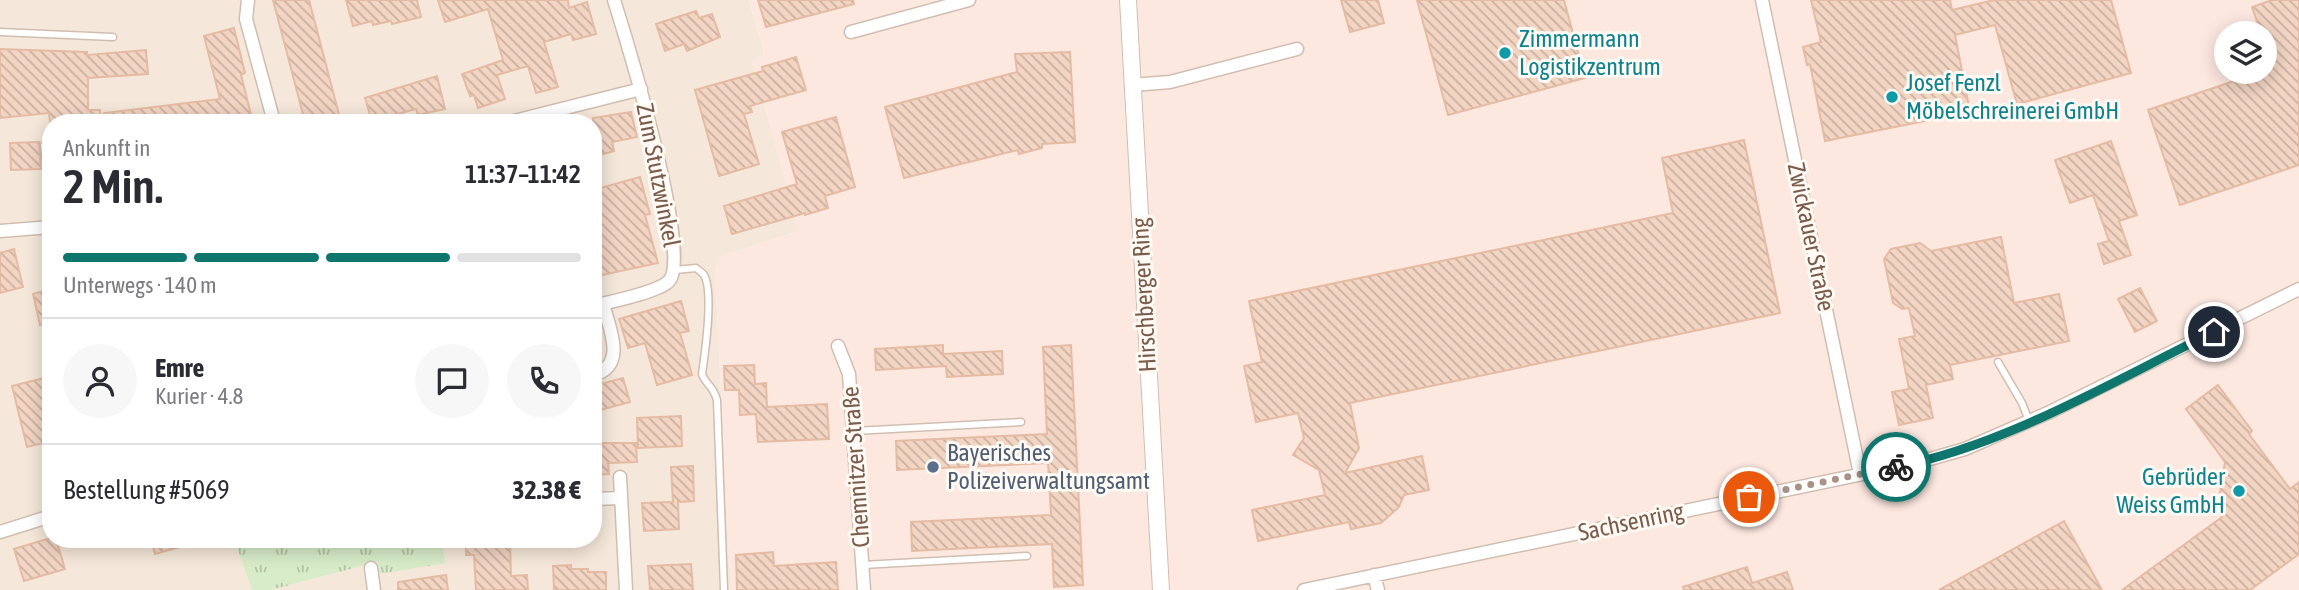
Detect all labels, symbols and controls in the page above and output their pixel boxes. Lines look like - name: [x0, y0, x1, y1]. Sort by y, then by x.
- map controls: [2214, 21, 2277, 84]
- button: layers: [2214, 21, 2277, 84]
- place label: Zimmermann Logistikzentrum: [1519, 25, 1661, 80]
- marker: Zimmermann Logistikzentrum: [1497, 45, 1513, 61]
- place label: Josef Fenzl Möbelschreinerei GmbH: [1906, 69, 2119, 124]
- marker: Josef Fenzl Möbelschreinerei GmbH: [1884, 89, 1900, 105]
- street label: Zum Stutzwinkel: [631, 101, 686, 250]
- text: Ankunft in: [63, 135, 150, 161]
- text: 11:37–11:42: [465, 159, 581, 189]
- text: 2 Min.: [63, 160, 163, 213]
- street label: Zwickauer Straße: [1783, 160, 1840, 314]
- street label: Hirschberger Ring: [1126, 216, 1161, 373]
- text: Unterwegs · 140 m: [63, 272, 217, 298]
- pin: [2184, 302, 2244, 362]
- icon: home: [2195, 313, 2233, 351]
- button: person: [63, 344, 137, 418]
- button: chat: [415, 344, 489, 418]
- button: phone: [507, 344, 581, 418]
- text: Emre: [155, 353, 204, 383]
- text: Kurier · 4.8: [155, 383, 243, 409]
- street label: Chemnitzer Straße: [836, 386, 875, 548]
- courier: [1861, 432, 1931, 502]
- place label: Bayerisches Polizeiverwaltungsamt: [947, 439, 1150, 494]
- icon: bike: [1877, 448, 1915, 486]
- marker: Bayerisches Polizeiverwaltungsamt: [925, 459, 941, 475]
- place label: Gebrüder Weiss GmbH: [2116, 463, 2226, 518]
- pin: [1719, 467, 1779, 527]
- text: Bestellung #5069: [63, 475, 229, 505]
- text: 32.38 €: [512, 475, 581, 505]
- icon: bag: [1730, 478, 1768, 516]
- marker: Gebrüder Weiss GmbH: [2231, 483, 2247, 499]
- street label: Sachsenring: [1576, 497, 1687, 546]

